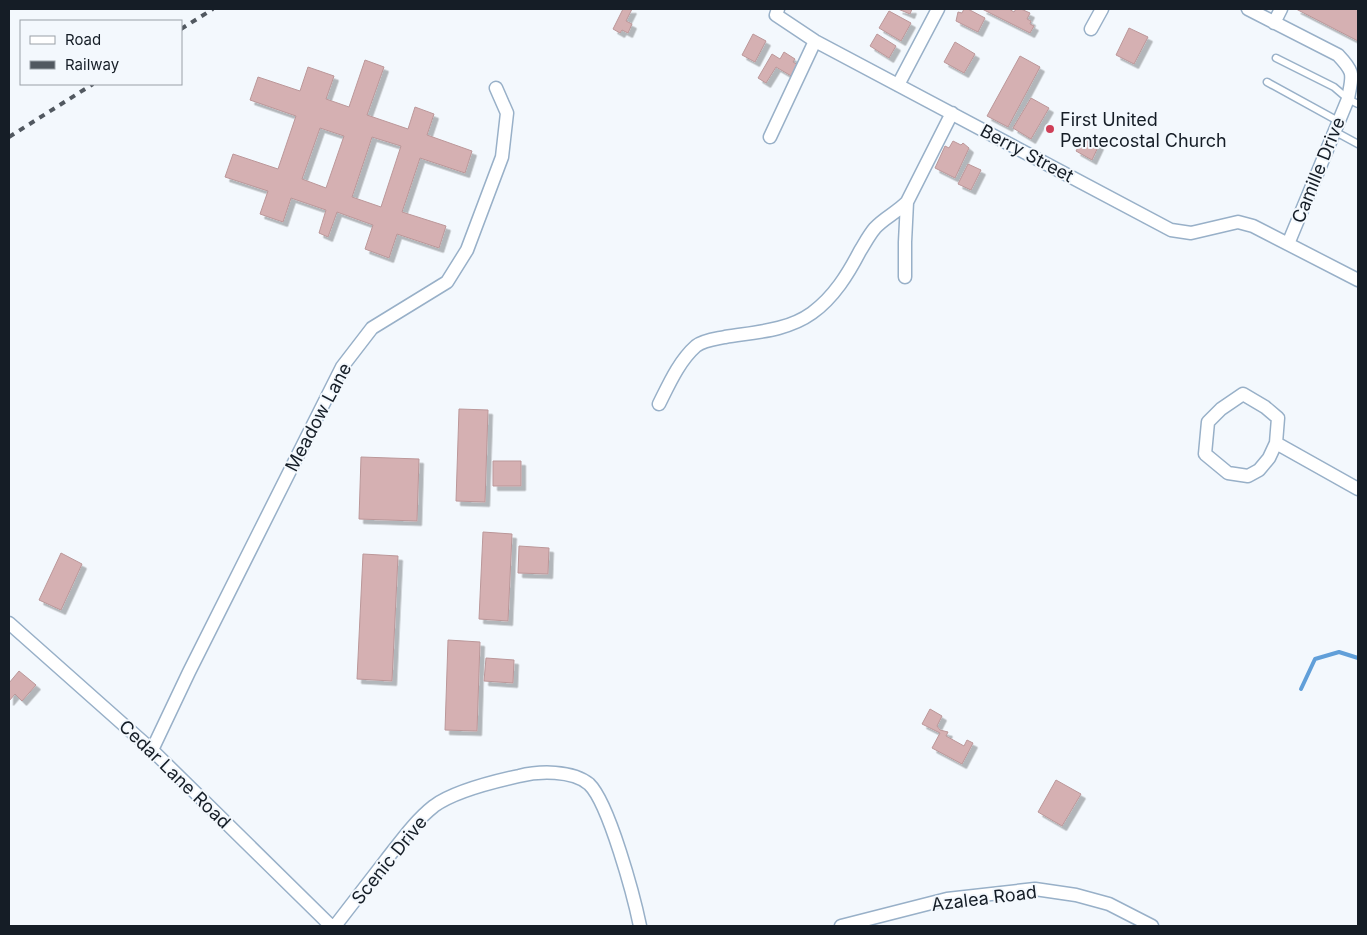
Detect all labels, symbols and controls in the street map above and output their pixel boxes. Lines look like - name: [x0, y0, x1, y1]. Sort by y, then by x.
- legend: [20, 20, 182, 85]
- text: Road: [65, 30, 101, 49]
- text: Railway: [65, 55, 120, 74]
- place label: First United Pentecostal Church: [1060, 109, 1227, 151]
- street label: Camille Drive: [1287, 114, 1349, 226]
- street label: Berry Street: [977, 120, 1077, 186]
- marker: First United Pentecostal Church: [1044, 123, 1056, 135]
- street label: Meadow Lane: [281, 359, 355, 475]
- street label: Cedar Lane Road: [115, 716, 235, 832]
- street label: Scenic Drive: [347, 812, 431, 908]
- street label: Azalea Road: [930, 881, 1038, 915]

